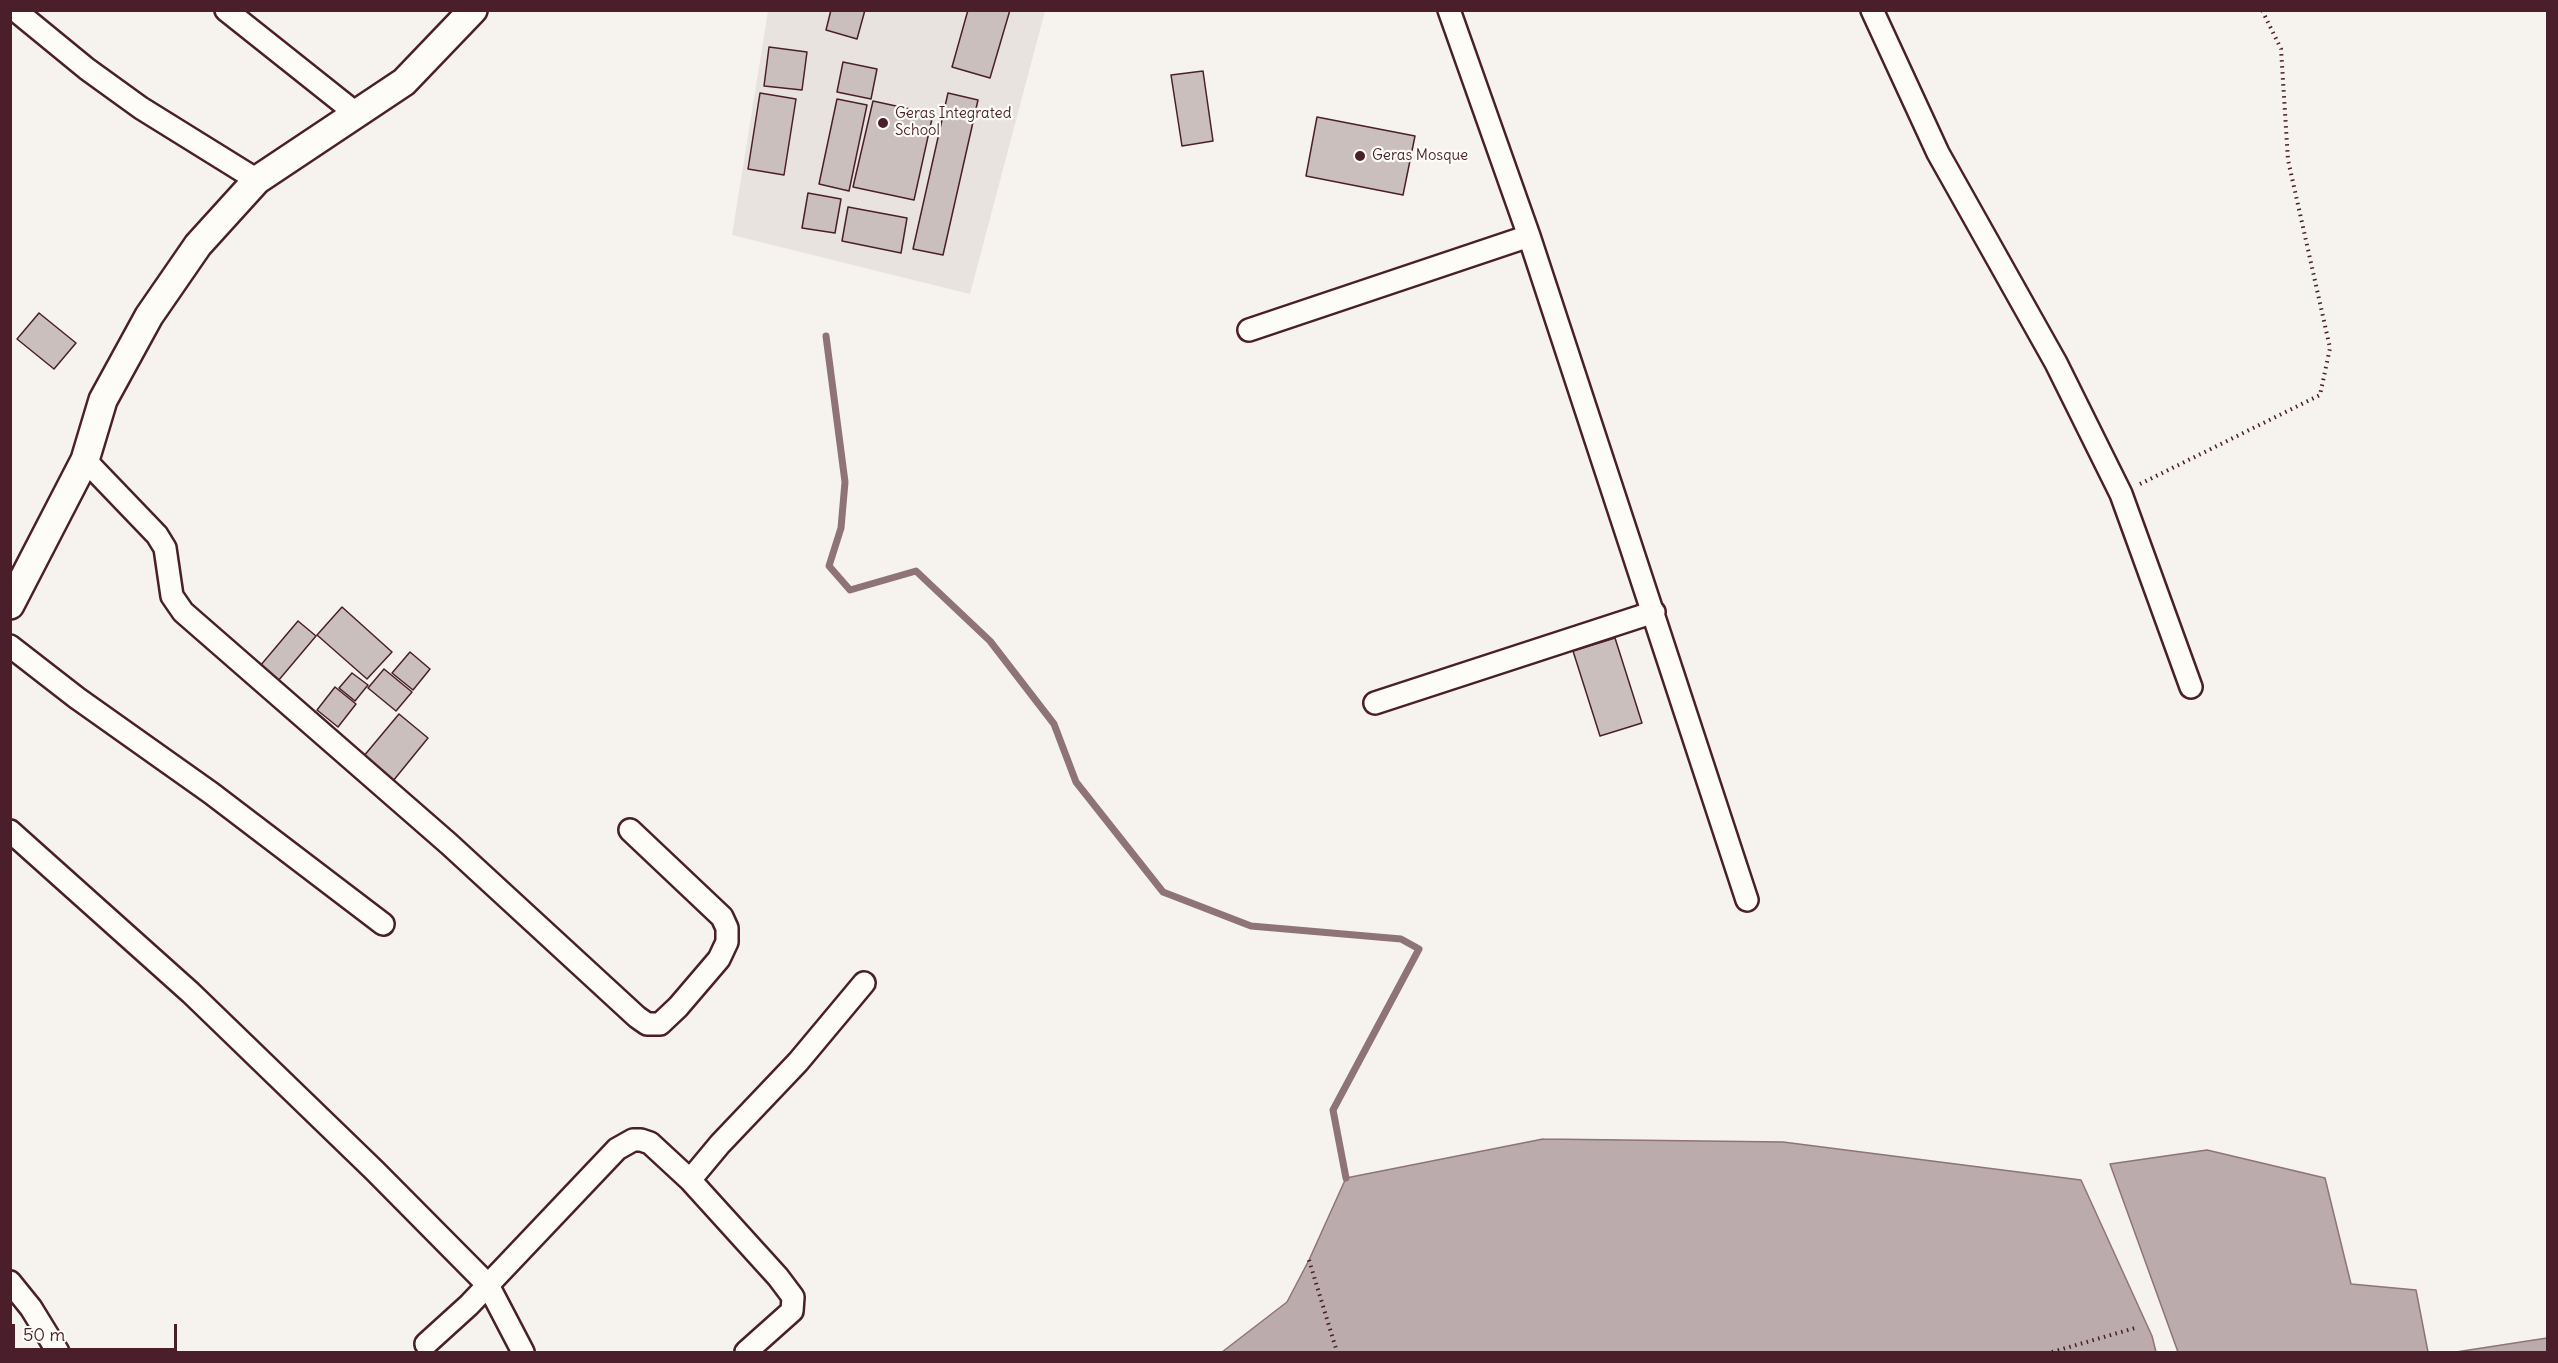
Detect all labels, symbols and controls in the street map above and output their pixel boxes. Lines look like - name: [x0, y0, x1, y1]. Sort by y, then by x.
- place label: Geras Integrated School: [895, 105, 1011, 140]
- marker: Geras Integrated School: [876, 116, 890, 130]
- place label: Geras Mosque: [1372, 147, 1468, 165]
- marker: Geras Mosque: [1353, 149, 1367, 163]
- scale bar: [15, 1312, 180, 1350]
- text: 50 m: [23, 1323, 65, 1346]

